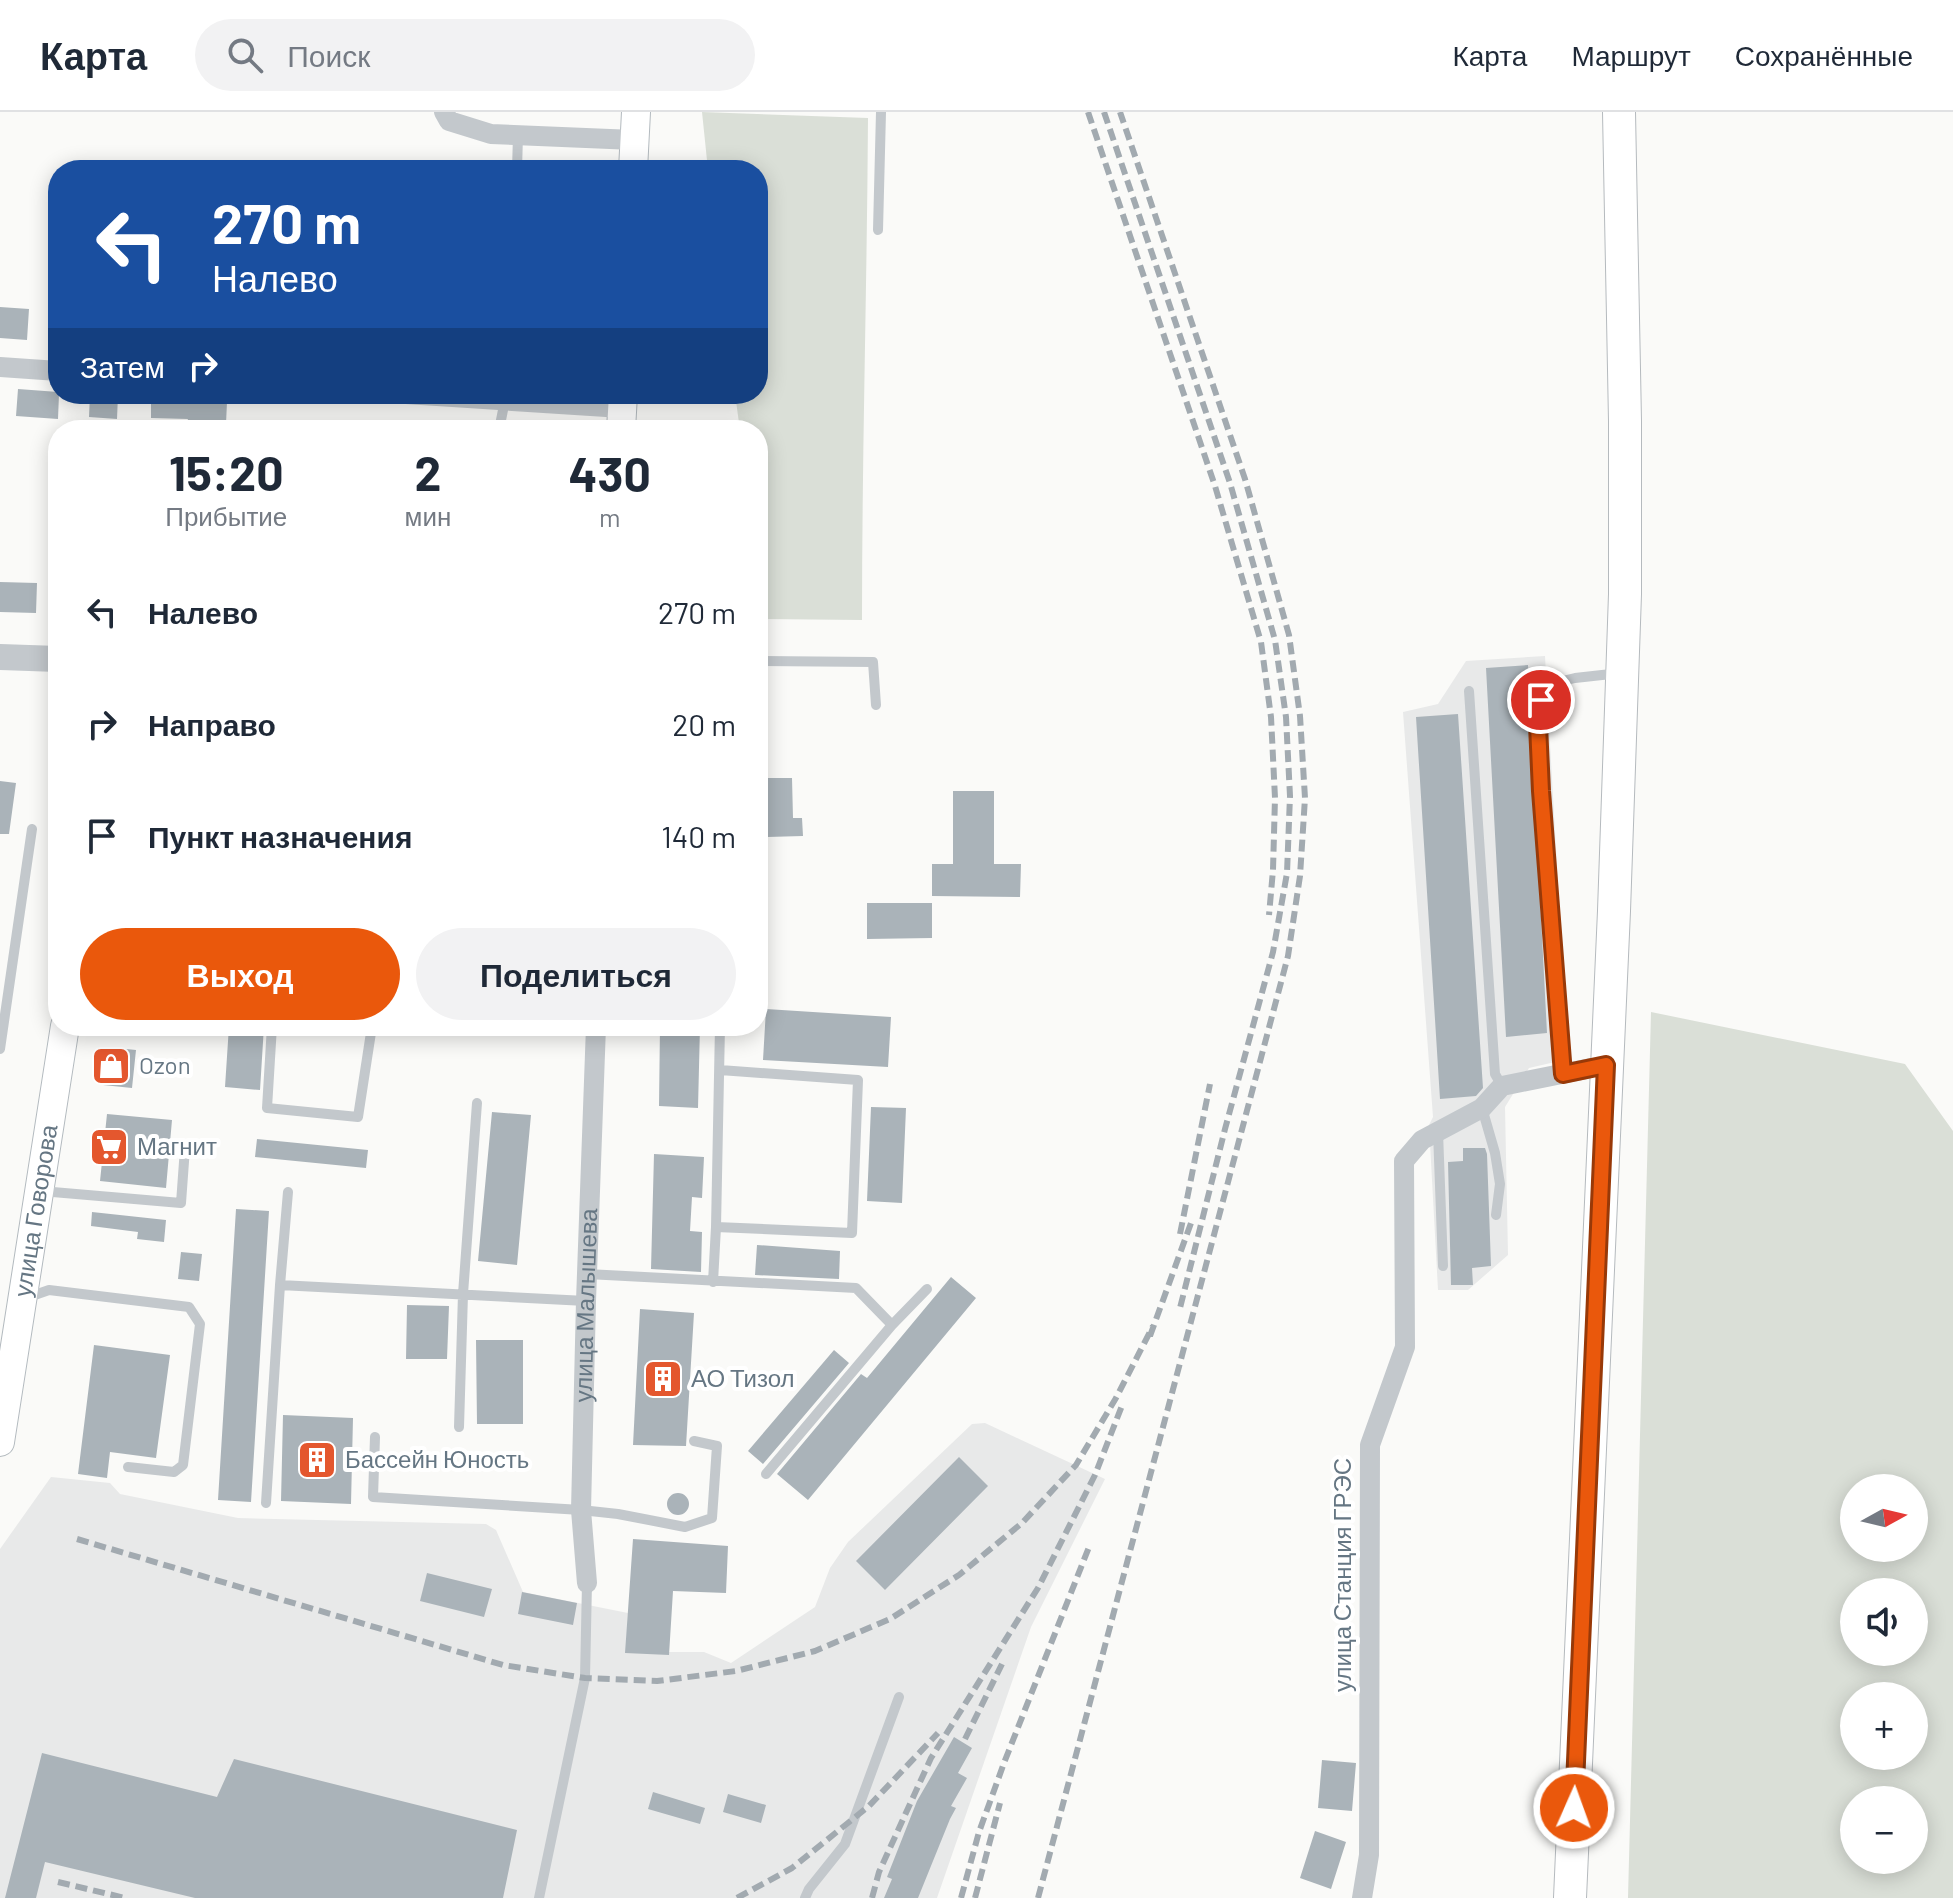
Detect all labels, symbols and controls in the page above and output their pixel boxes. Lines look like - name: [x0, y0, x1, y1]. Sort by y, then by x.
- search box: [195, 19, 755, 91]
- text: Карта: [40, 32, 147, 78]
- icon: search: [223, 33, 267, 77]
- text: Поиск: [287, 37, 370, 73]
- text: Карта: [1452, 38, 1527, 72]
- text: Маршрут: [1571, 38, 1691, 72]
- text: Сохранённые: [1735, 38, 1913, 72]
- text: 270 m: [212, 188, 361, 255]
- icon: left: [80, 192, 184, 296]
- text: Налево: [212, 256, 338, 299]
- icon: right: [181, 344, 225, 388]
- text: Затем: [80, 348, 165, 384]
- text: 15:20: [169, 443, 284, 501]
- text: 2: [414, 443, 441, 501]
- text: 430: [568, 444, 651, 502]
- text: Прибытие: [165, 500, 287, 531]
- text: мин: [405, 500, 451, 531]
- text: m: [599, 501, 620, 532]
- icon: left: [80, 590, 124, 634]
- text: Налево: [148, 594, 258, 630]
- text: 270 m: [658, 594, 736, 630]
- pin: [1507, 666, 1575, 734]
- icon: arrive: [1519, 678, 1563, 722]
- icon: right: [80, 702, 124, 746]
- text: Направо: [148, 706, 276, 742]
- text: 20 m: [672, 706, 736, 742]
- icon: arrive: [80, 814, 124, 858]
- text: Пункт назначения: [148, 818, 412, 854]
- text: 140 m: [661, 818, 736, 854]
- button: Выход: [80, 928, 400, 1020]
- button: Поделиться: [416, 928, 736, 1020]
- shop icon: Ozon: [90, 1045, 132, 1087]
- place label: Ozon: [139, 1050, 191, 1079]
- street label: улица Говорова: [7, 1122, 62, 1299]
- supermarket icon: Магнит: [88, 1126, 130, 1168]
- place label: Магнит: [137, 1131, 217, 1160]
- street label: улица Малышева: [568, 1207, 602, 1403]
- building icon: АО Тизол: [642, 1358, 684, 1400]
- place label: АО Тизол: [691, 1363, 795, 1392]
- building icon: Бассейн Юность: [296, 1439, 338, 1481]
- place label: Бассейн Юность: [345, 1444, 529, 1473]
- street label: улица Станция ГРЭС: [1327, 1458, 1356, 1692]
- north arrow: [1840, 1474, 1928, 1562]
- map controls: [1840, 1474, 1928, 1874]
- button: sound: [1840, 1578, 1928, 1666]
- button: +: [1840, 1682, 1928, 1770]
- position arrow: [1532, 1766, 1616, 1850]
- button: −: [1840, 1786, 1928, 1874]

